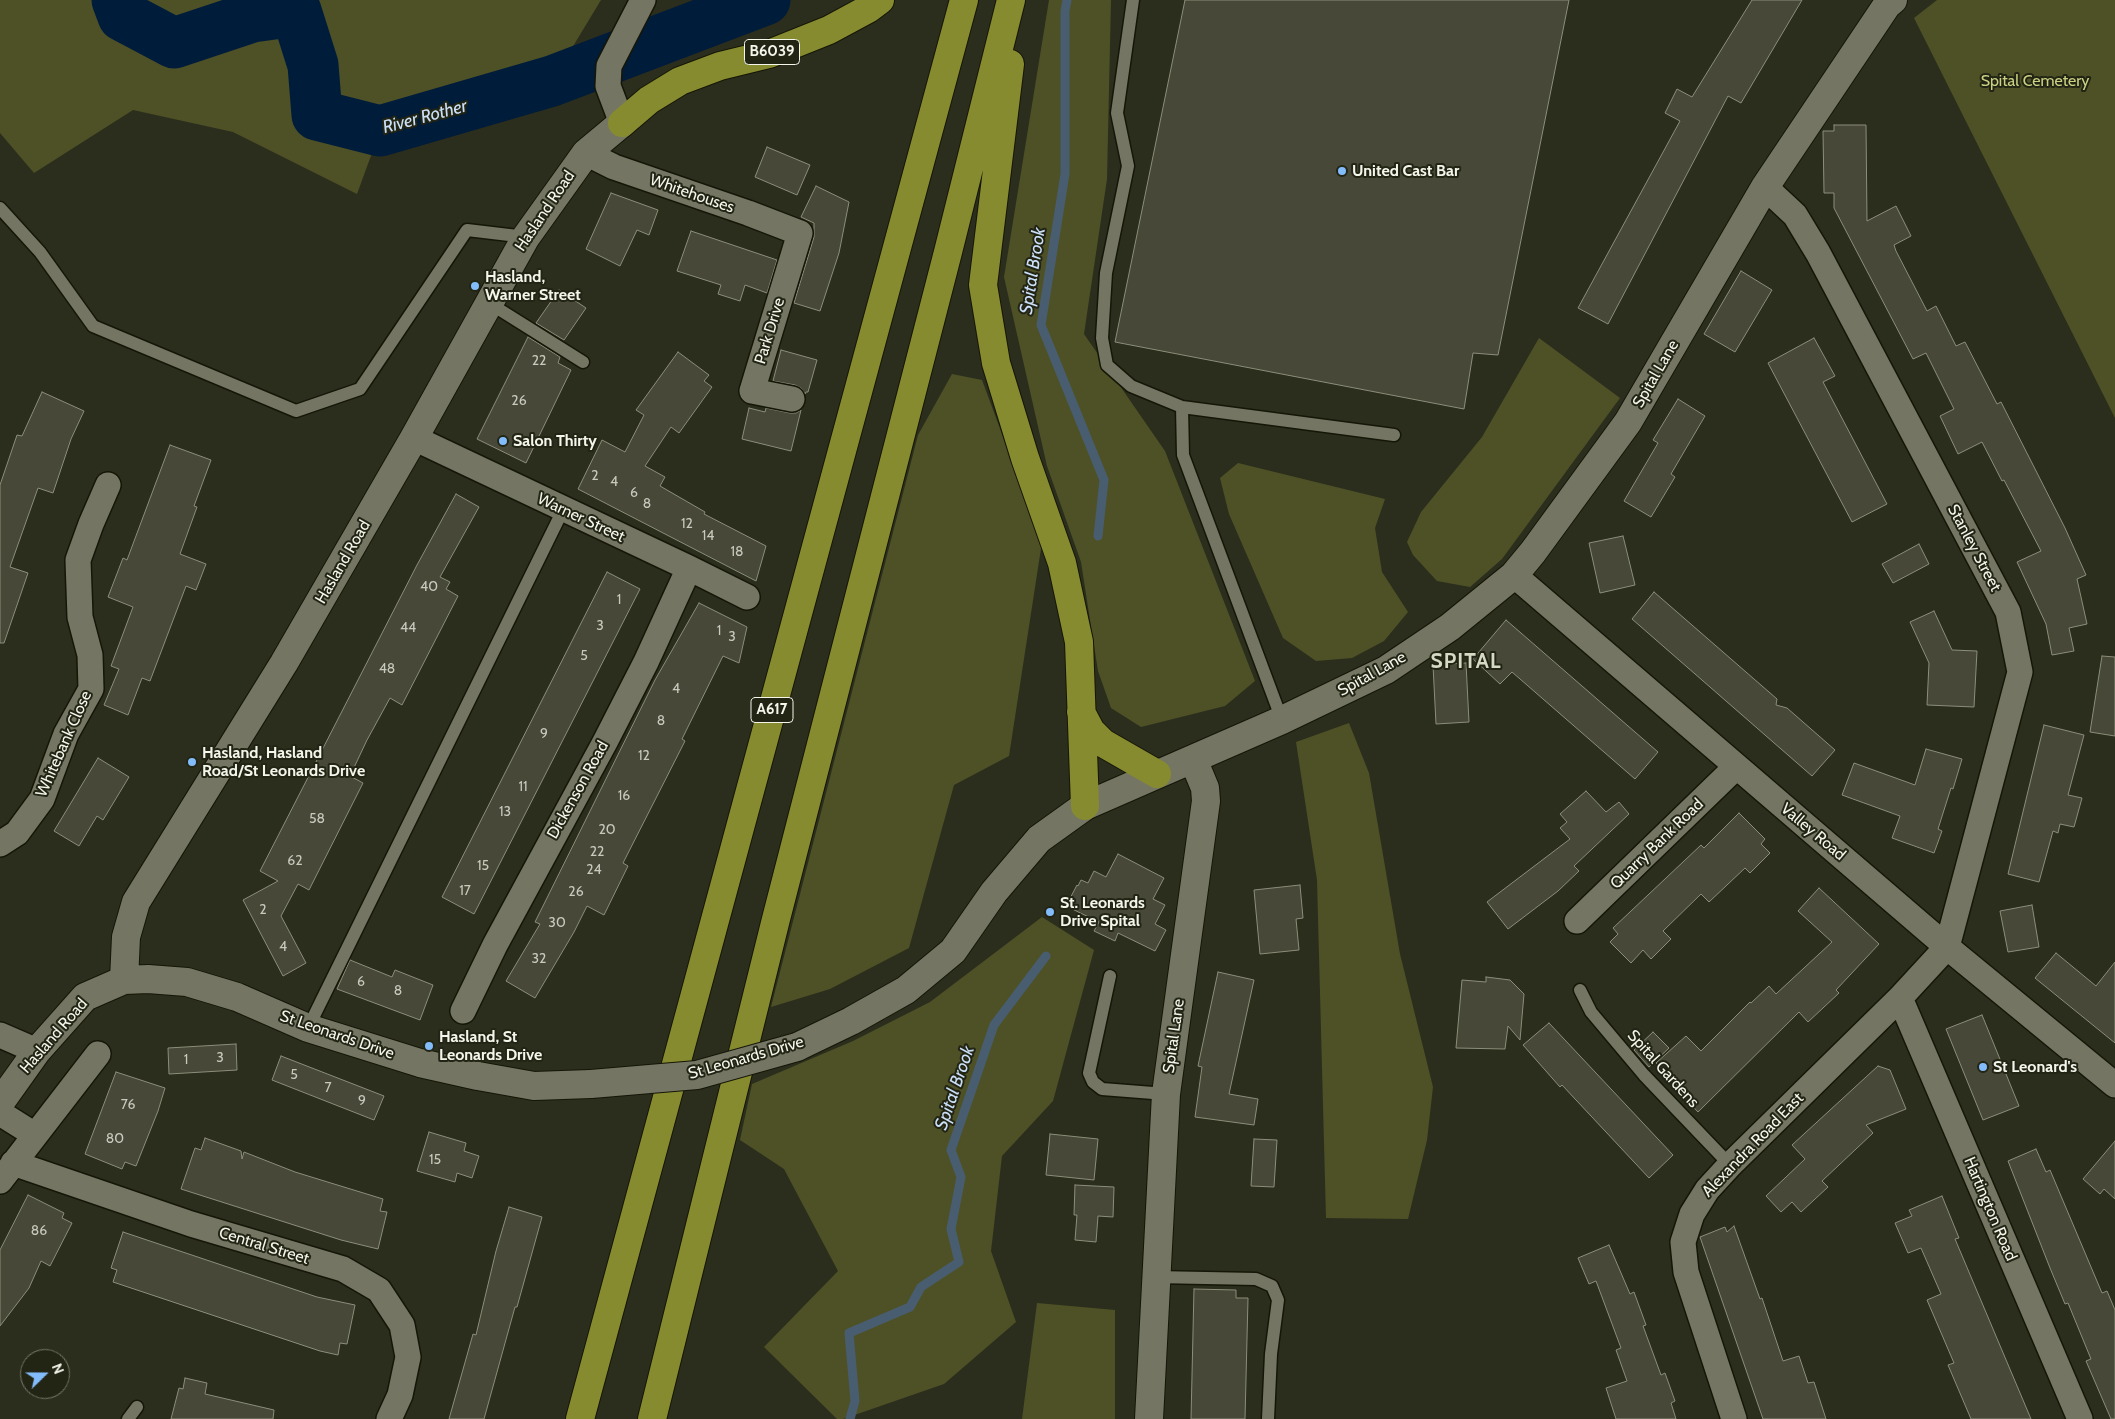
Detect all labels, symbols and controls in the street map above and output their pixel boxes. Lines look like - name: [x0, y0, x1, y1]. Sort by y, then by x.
- road number: B6039: [744, 40, 800, 64]
- park label: Spital Cemetery: [1981, 71, 2089, 91]
- water label: River Rother: [380, 95, 470, 139]
- place label: United Cast Bar: [1352, 161, 1459, 181]
- marker: United Cast Bar: [1336, 165, 1348, 177]
- street label: Hasland Road: [511, 167, 579, 255]
- street label: Whitehouses: [647, 171, 737, 217]
- water label: Spital Brook: [1015, 226, 1051, 316]
- place label: Hasland, Warner Street: [485, 267, 581, 305]
- marker: Hasland, Warner Street: [469, 280, 481, 292]
- street label: Park Drive: [751, 296, 789, 366]
- street label: Spital Lane: [1629, 337, 1683, 411]
- house number: 22: [532, 353, 546, 369]
- house number: 26: [511, 393, 527, 409]
- place label: Salon Thirty: [513, 431, 597, 451]
- marker: Salon Thirty: [497, 435, 509, 447]
- house number: 2: [591, 468, 599, 484]
- house number: 4: [610, 474, 618, 490]
- house number: 6: [630, 485, 638, 501]
- street label: Warner Street: [534, 489, 628, 547]
- house number: 8: [643, 496, 651, 512]
- street label: Stanley Street: [1943, 501, 2005, 595]
- house number: 12: [681, 516, 693, 532]
- street label: Hasland Road: [311, 517, 375, 607]
- house number: 14: [702, 528, 714, 544]
- house number: 18: [730, 544, 744, 560]
- house number: 40: [420, 579, 438, 595]
- house number: 1: [617, 592, 621, 608]
- house number: 3: [596, 618, 604, 634]
- house number: 44: [400, 620, 416, 636]
- house number: 1: [717, 623, 721, 639]
- house number: 3: [728, 629, 736, 645]
- street label: Spital Lane: [1335, 647, 1409, 701]
- house number: 5: [580, 648, 588, 664]
- district label: SPITAL: [1430, 649, 1502, 675]
- house number: 48: [379, 661, 395, 677]
- house number: 4: [672, 681, 680, 697]
- street label: Whitebank Close: [32, 688, 96, 800]
- road number: A617: [751, 698, 793, 722]
- house number: 8: [657, 713, 665, 729]
- house number: 9: [540, 726, 548, 742]
- street label: Dickenson Road: [543, 738, 613, 842]
- place label: Hasland, Hasland Road/St Leonards Drive: [202, 743, 365, 781]
- house number: 12: [638, 748, 650, 764]
- marker: Hasland, Hasland Road/St Leonards Drive: [186, 756, 198, 768]
- house number: 11: [518, 779, 528, 795]
- house number: 16: [618, 788, 630, 804]
- street label: Quarry Bank Road: [1607, 795, 1707, 893]
- street label: Valley Road: [1777, 799, 1849, 865]
- house number: 13: [499, 804, 511, 820]
- house number: 58: [309, 811, 325, 827]
- house number: 20: [598, 822, 616, 838]
- house number: 22: [590, 844, 604, 860]
- house number: 62: [287, 853, 303, 869]
- house number: 15: [477, 858, 489, 874]
- house number: 24: [586, 862, 602, 878]
- house number: 17: [459, 883, 471, 899]
- house number: 26: [568, 884, 584, 900]
- place label: St. Leonards Drive Spital: [1060, 893, 1145, 931]
- house number: 2: [259, 902, 267, 918]
- marker: St. Leonards Drive Spital: [1044, 906, 1056, 918]
- house number: 30: [548, 915, 566, 931]
- house number: 4: [279, 939, 287, 955]
- house number: 32: [532, 951, 546, 967]
- house number: 6: [357, 974, 365, 990]
- house number: 8: [394, 983, 402, 999]
- street label: Hasland Road: [16, 995, 92, 1077]
- street label: Spital Lane: [1159, 998, 1189, 1074]
- street label: St Leonards Drive: [277, 1006, 397, 1064]
- street label: Spital Gardens: [1623, 1026, 1703, 1112]
- place label: Hasland, St Leonards Drive: [439, 1027, 542, 1065]
- street label: St Leonards Drive: [686, 1032, 806, 1084]
- marker: Hasland, St Leonards Drive: [423, 1040, 435, 1052]
- water label: Spital Brook: [931, 1043, 979, 1133]
- house number: 3: [216, 1050, 224, 1066]
- house number: 1: [184, 1052, 188, 1068]
- place label: St Leonard's: [1993, 1057, 2077, 1077]
- marker: St Leonard's: [1977, 1061, 1989, 1073]
- house number: 5: [290, 1067, 298, 1083]
- house number: 7: [324, 1080, 332, 1096]
- street label: Alexandra Road East: [1698, 1089, 1808, 1201]
- house number: 9: [358, 1093, 366, 1109]
- house number: 76: [121, 1097, 135, 1113]
- house number: 80: [106, 1131, 124, 1147]
- house number: 15: [429, 1152, 441, 1168]
- street label: Hartington Road: [1959, 1154, 2021, 1264]
- house number: 86: [31, 1223, 47, 1239]
- street label: Central Street: [217, 1223, 311, 1269]
- north arrow: [20, 1349, 70, 1399]
- text: N: [48, 1361, 68, 1377]

